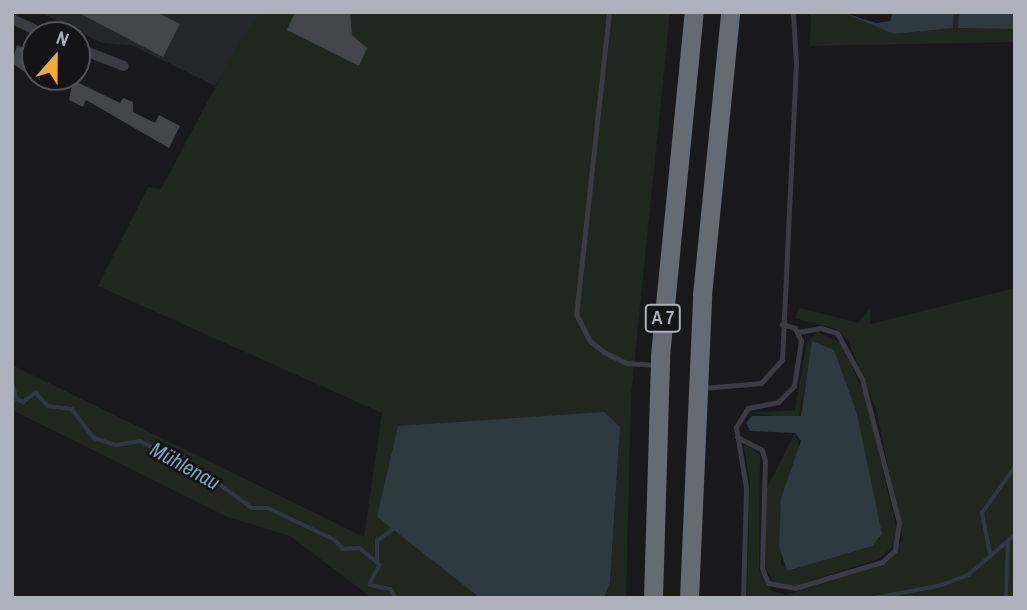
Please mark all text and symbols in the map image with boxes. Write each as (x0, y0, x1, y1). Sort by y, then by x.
north arrow (21, 21, 91, 91)
text: N (53, 24, 73, 52)
road number: A 7 (644, 304, 682, 332)
water label: Mühlenau (146, 437, 224, 495)

